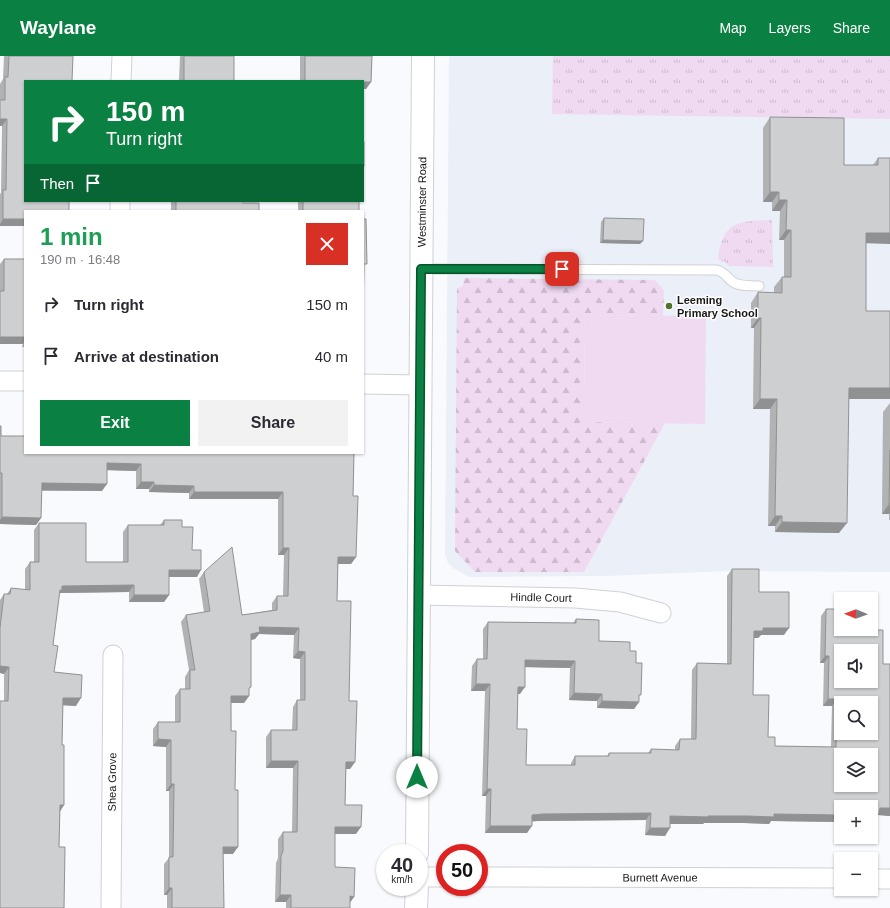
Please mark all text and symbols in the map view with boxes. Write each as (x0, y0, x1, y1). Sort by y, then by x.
text: Waylane (20, 17, 96, 38)
text: Map (719, 20, 747, 36)
text: Layers (769, 20, 811, 36)
text: Share (833, 20, 870, 36)
icon: right (40, 96, 92, 148)
text: 150 m (106, 96, 185, 127)
text: Turn right (106, 129, 182, 149)
street label: Westminster Road (416, 157, 428, 247)
icon: arrive (82, 172, 104, 194)
text: Then (40, 175, 74, 192)
text: 1 min (40, 223, 103, 250)
button: close (306, 223, 348, 265)
text: 190 m · 16:48 (40, 252, 120, 267)
pin (545, 252, 579, 286)
icon: arrive (551, 258, 573, 280)
icon: right (40, 293, 62, 315)
place label: Leeming Primary School (677, 294, 758, 319)
text: Turn right (74, 296, 144, 313)
text: 150 m (306, 296, 348, 313)
marker: Leeming Primary School (664, 301, 674, 311)
icon: arrive (40, 345, 62, 367)
text: Arrive at destination (74, 348, 219, 365)
text: 40 m (315, 348, 348, 365)
button: Exit (40, 400, 190, 446)
button: Share (198, 400, 348, 446)
street label: Hindle Court (510, 591, 572, 604)
north arrow (834, 592, 878, 636)
map controls (834, 592, 878, 896)
button: sound (834, 644, 878, 688)
button: search (834, 696, 878, 740)
button: layers (834, 748, 878, 792)
street label: Shea Grove (106, 753, 118, 811)
position arrow (396, 756, 438, 798)
button: + (834, 800, 878, 844)
speed limit sign: 50 (436, 844, 488, 896)
button: − (834, 852, 878, 896)
text: 40 (391, 854, 413, 876)
street label: Burnett Avenue (622, 871, 698, 884)
text: km/h (391, 874, 413, 885)

